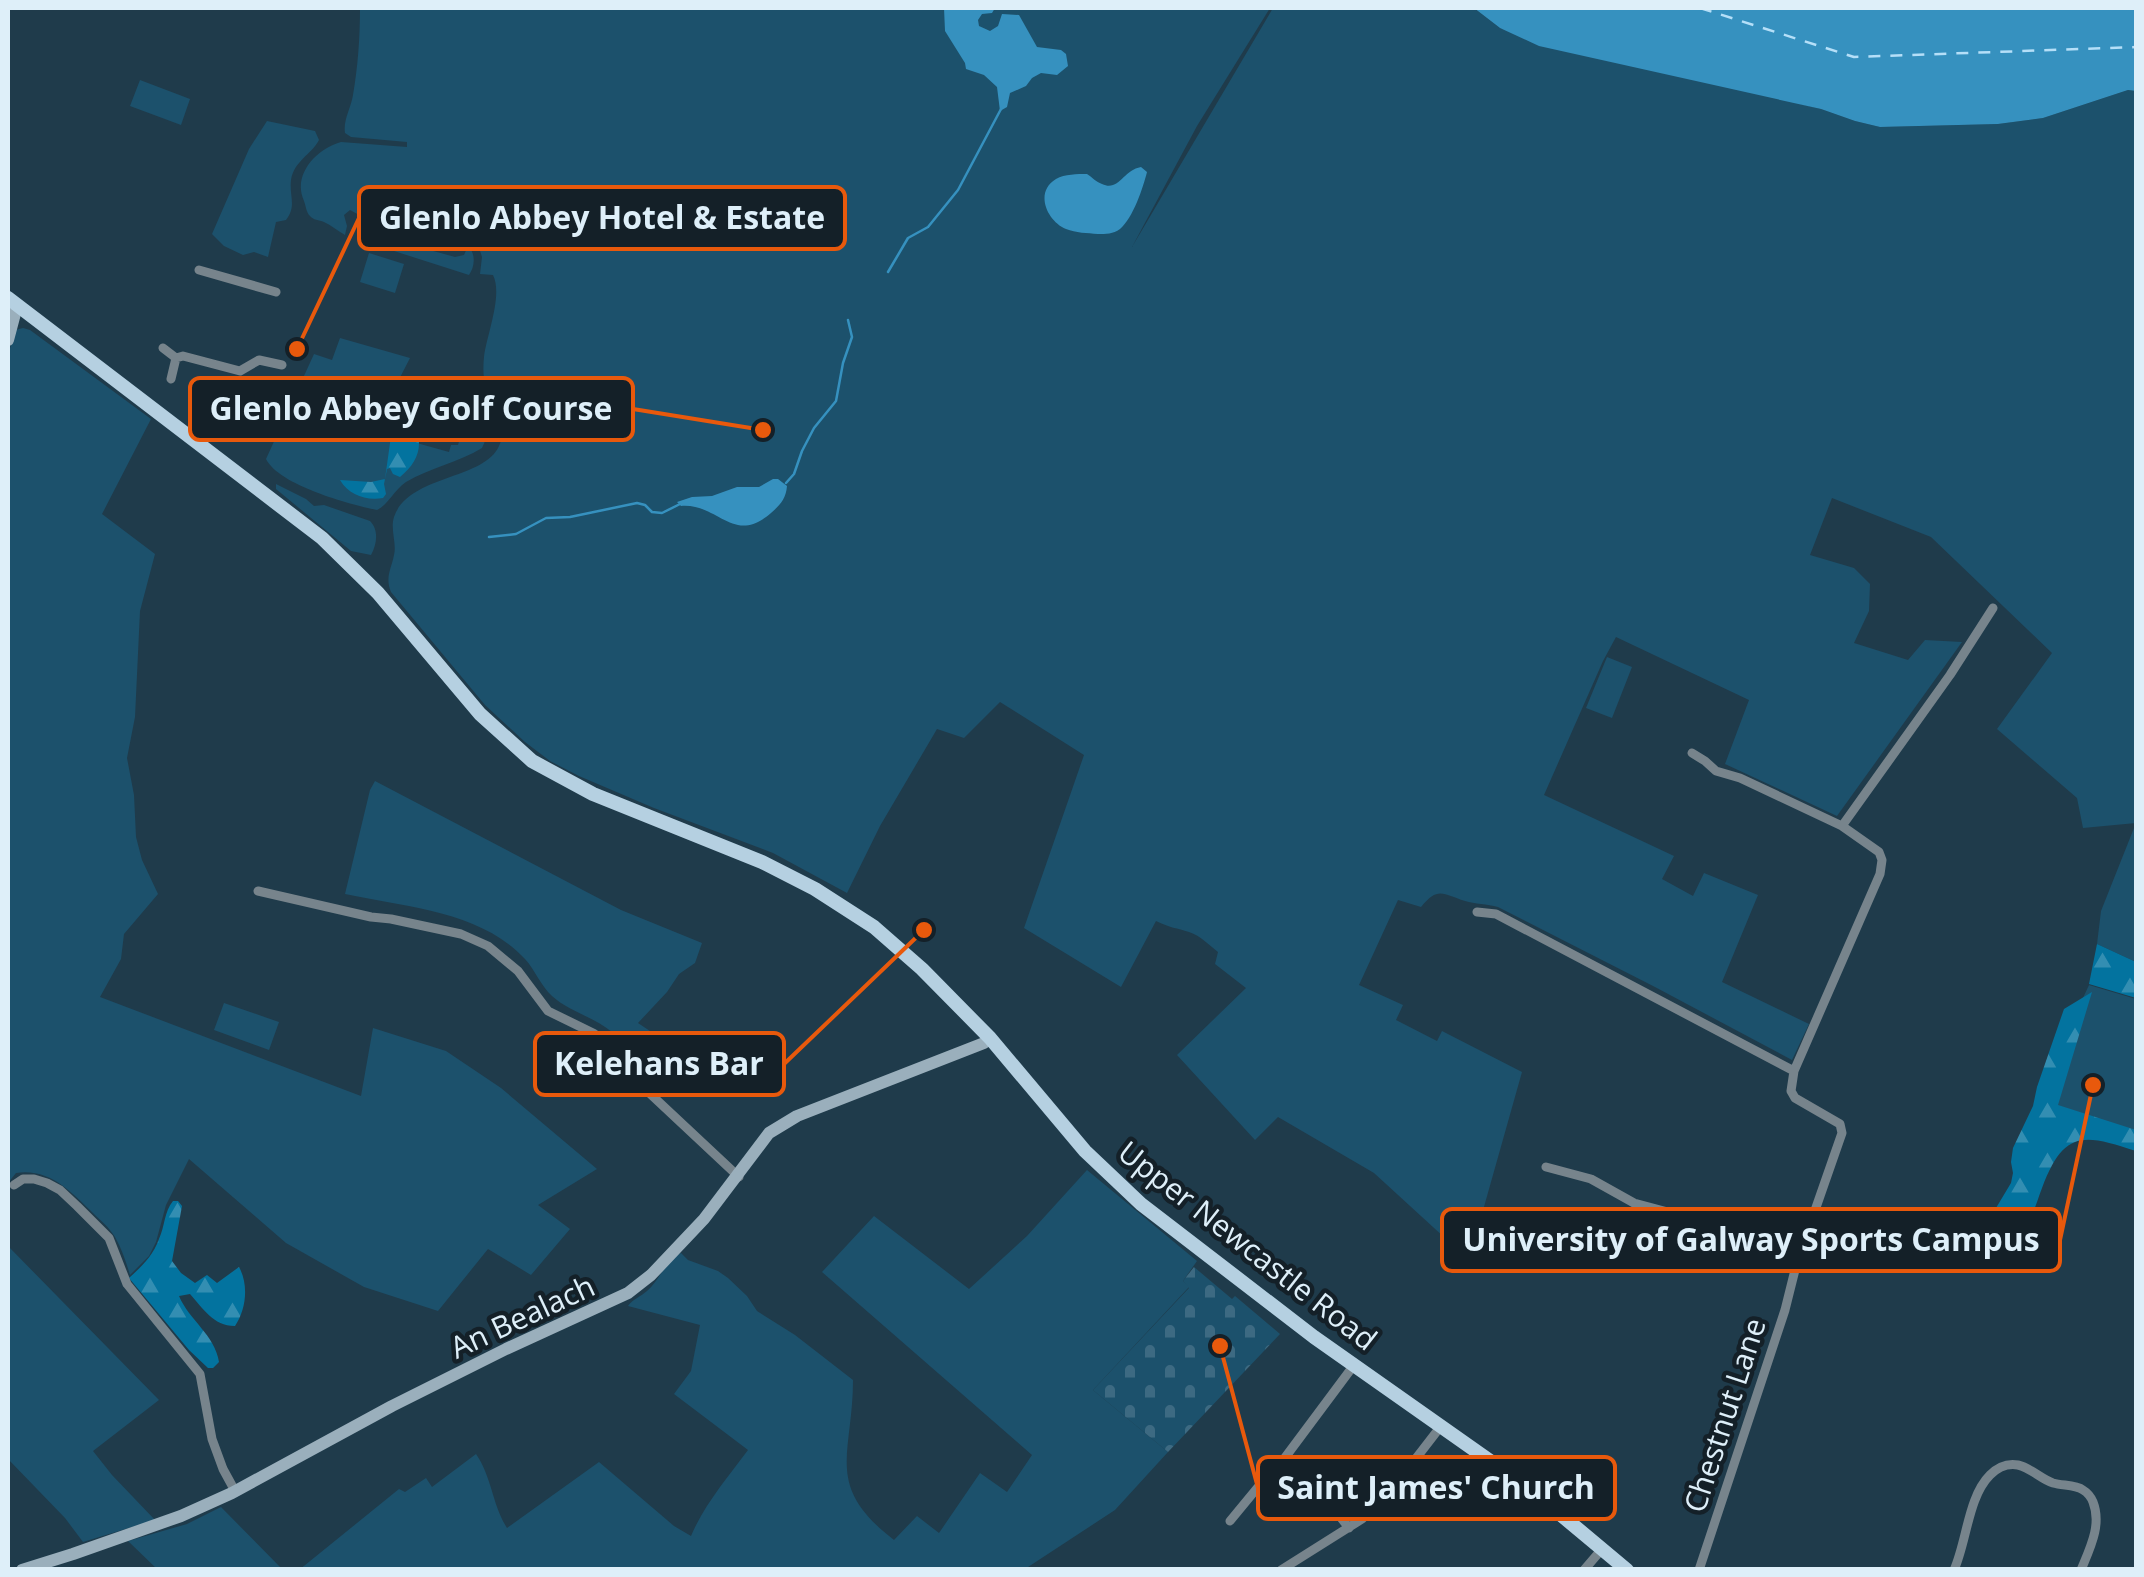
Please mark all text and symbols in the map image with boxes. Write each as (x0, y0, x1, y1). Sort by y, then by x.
callout: Glenlo Abbey Hotel & Estate (359, 187, 845, 249)
text: Glenlo Abbey Hotel & Estate (379, 195, 825, 238)
callout: Glenlo Abbey Golf Course (190, 378, 633, 440)
text: Glenlo Abbey Golf Course (210, 386, 612, 429)
callout: Kelehans Bar (535, 1033, 784, 1095)
text: Kelehans Bar (554, 1041, 764, 1084)
street label: Upper Newcastle Road (1110, 1131, 1386, 1359)
callout: University of Galway Sports Campus (1442, 1209, 2060, 1271)
text: University of Galway Sports Campus (1462, 1217, 2040, 1260)
street label: An Bealach (443, 1265, 601, 1367)
street label: Chestnut Lane (1673, 1313, 1775, 1517)
callout: Saint James' Church (1258, 1457, 1615, 1519)
text: Saint James' Church (1277, 1465, 1595, 1508)

